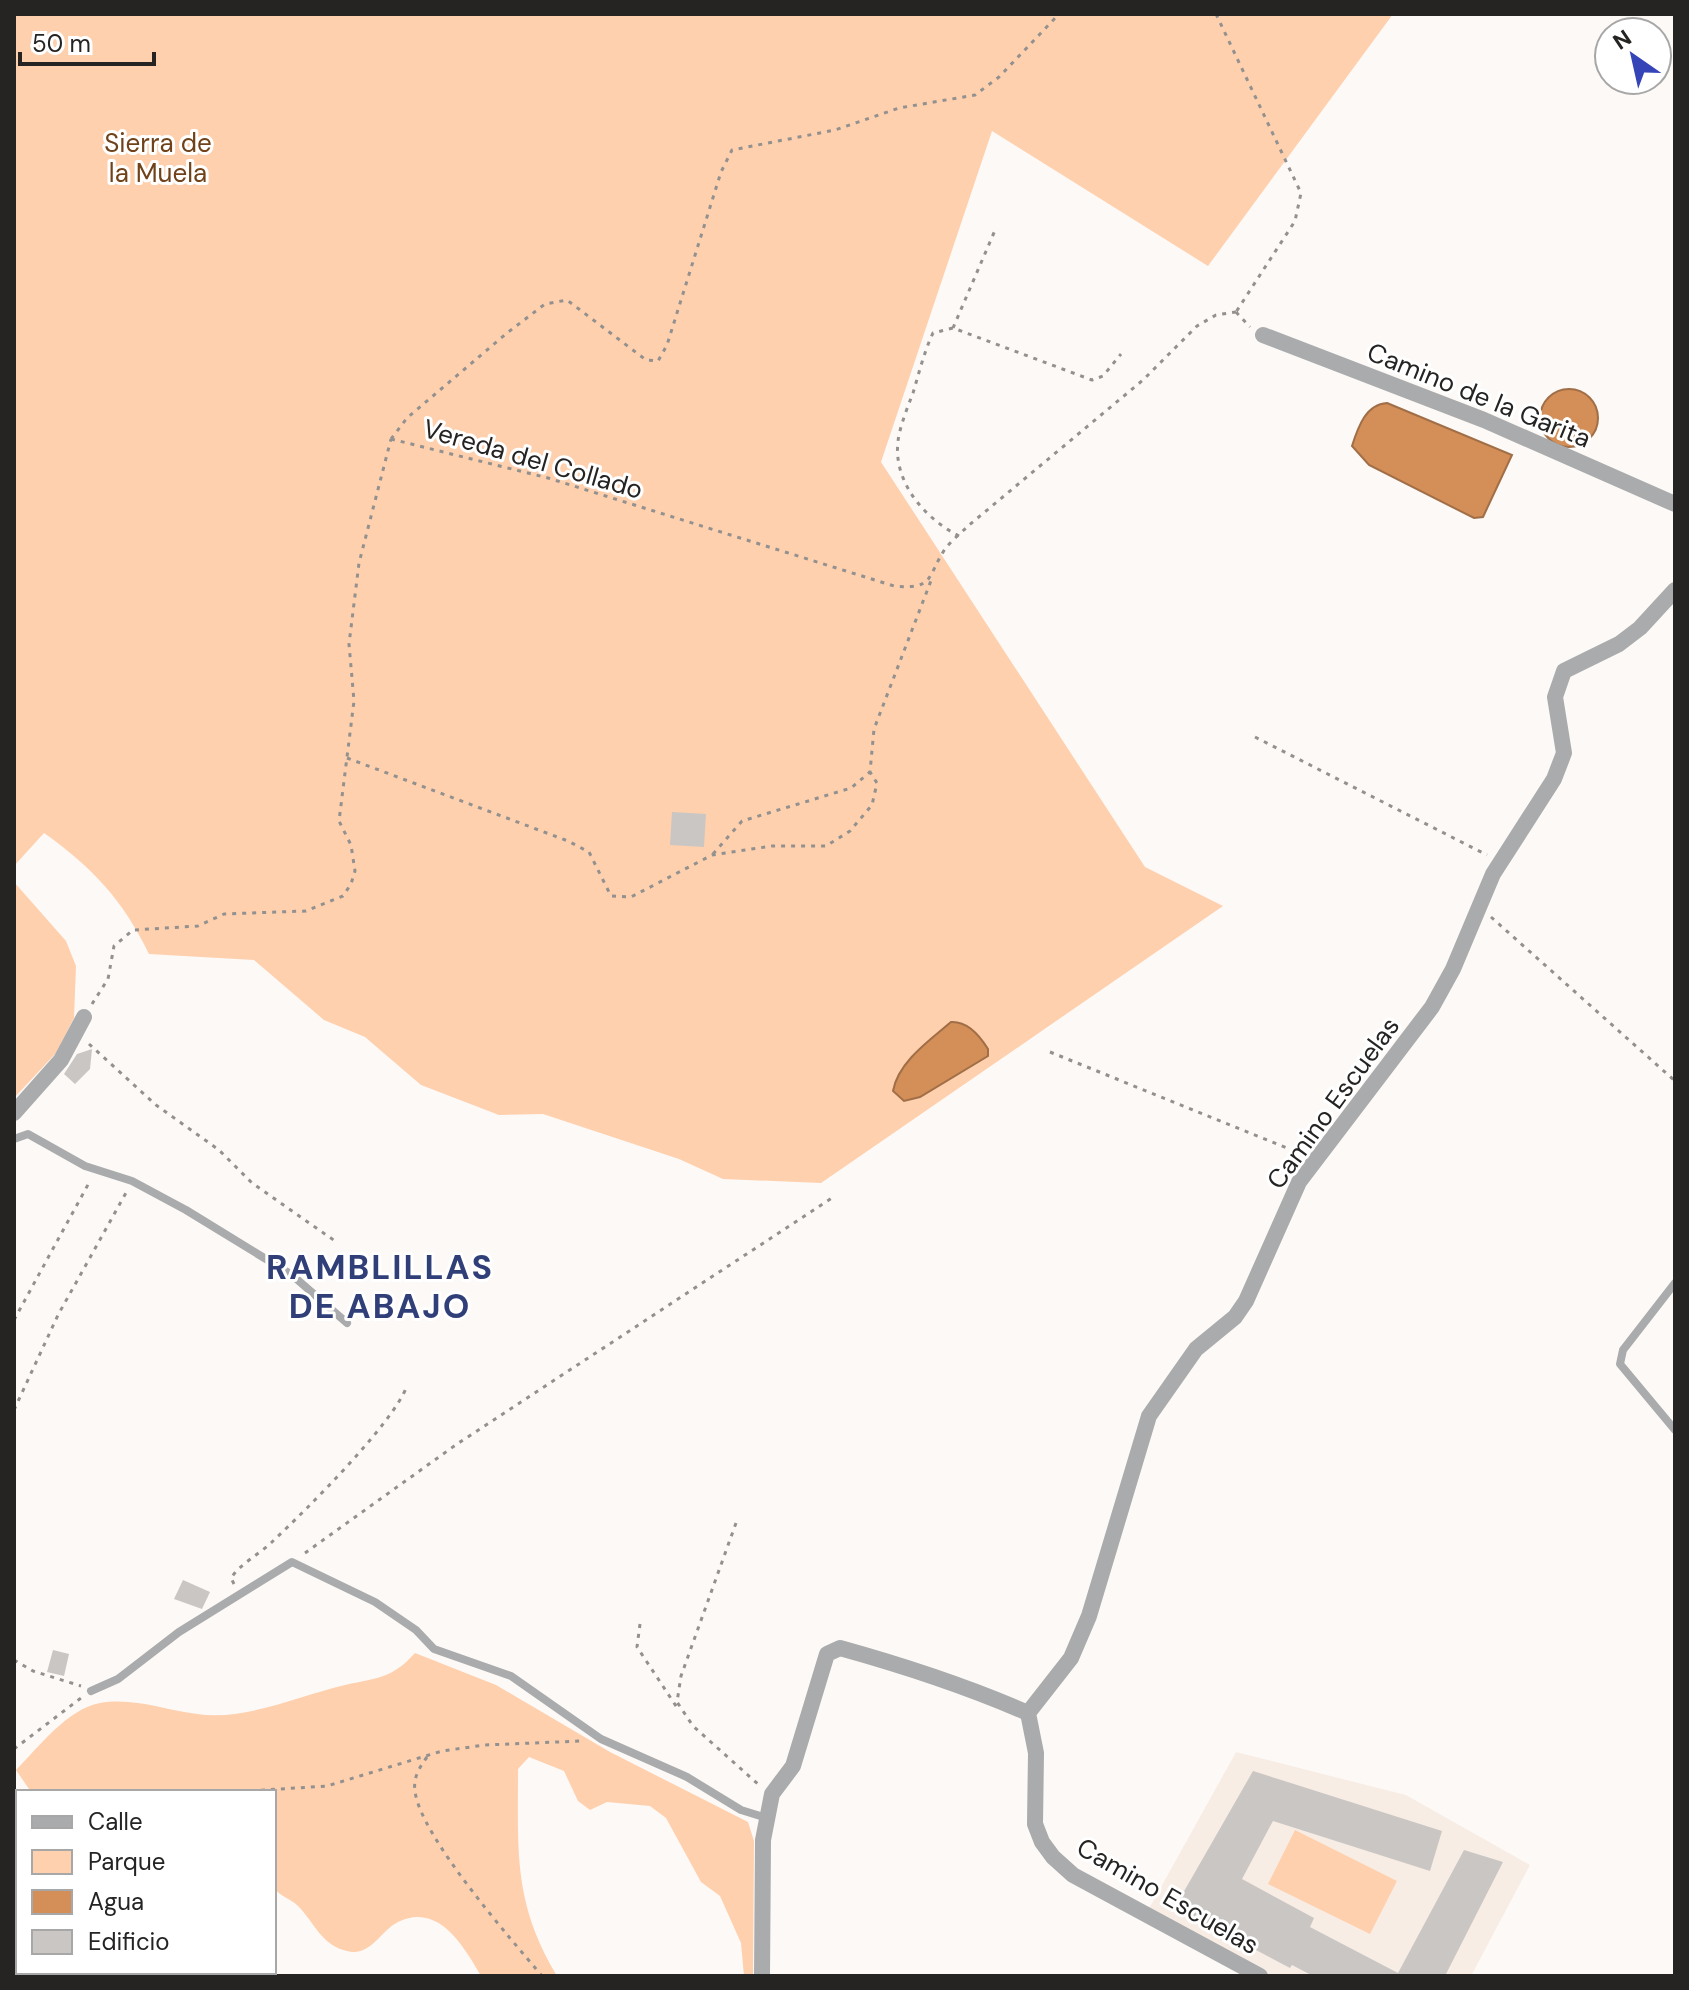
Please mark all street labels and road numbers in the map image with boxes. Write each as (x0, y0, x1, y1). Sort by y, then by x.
street label: Camino de la Garita (1362, 335, 1596, 455)
street label: Vereda del Collado (419, 411, 647, 507)
street label: Camino Escuelas (1259, 1010, 1407, 1196)
street label: Camino Escuelas (1071, 1830, 1265, 1962)

